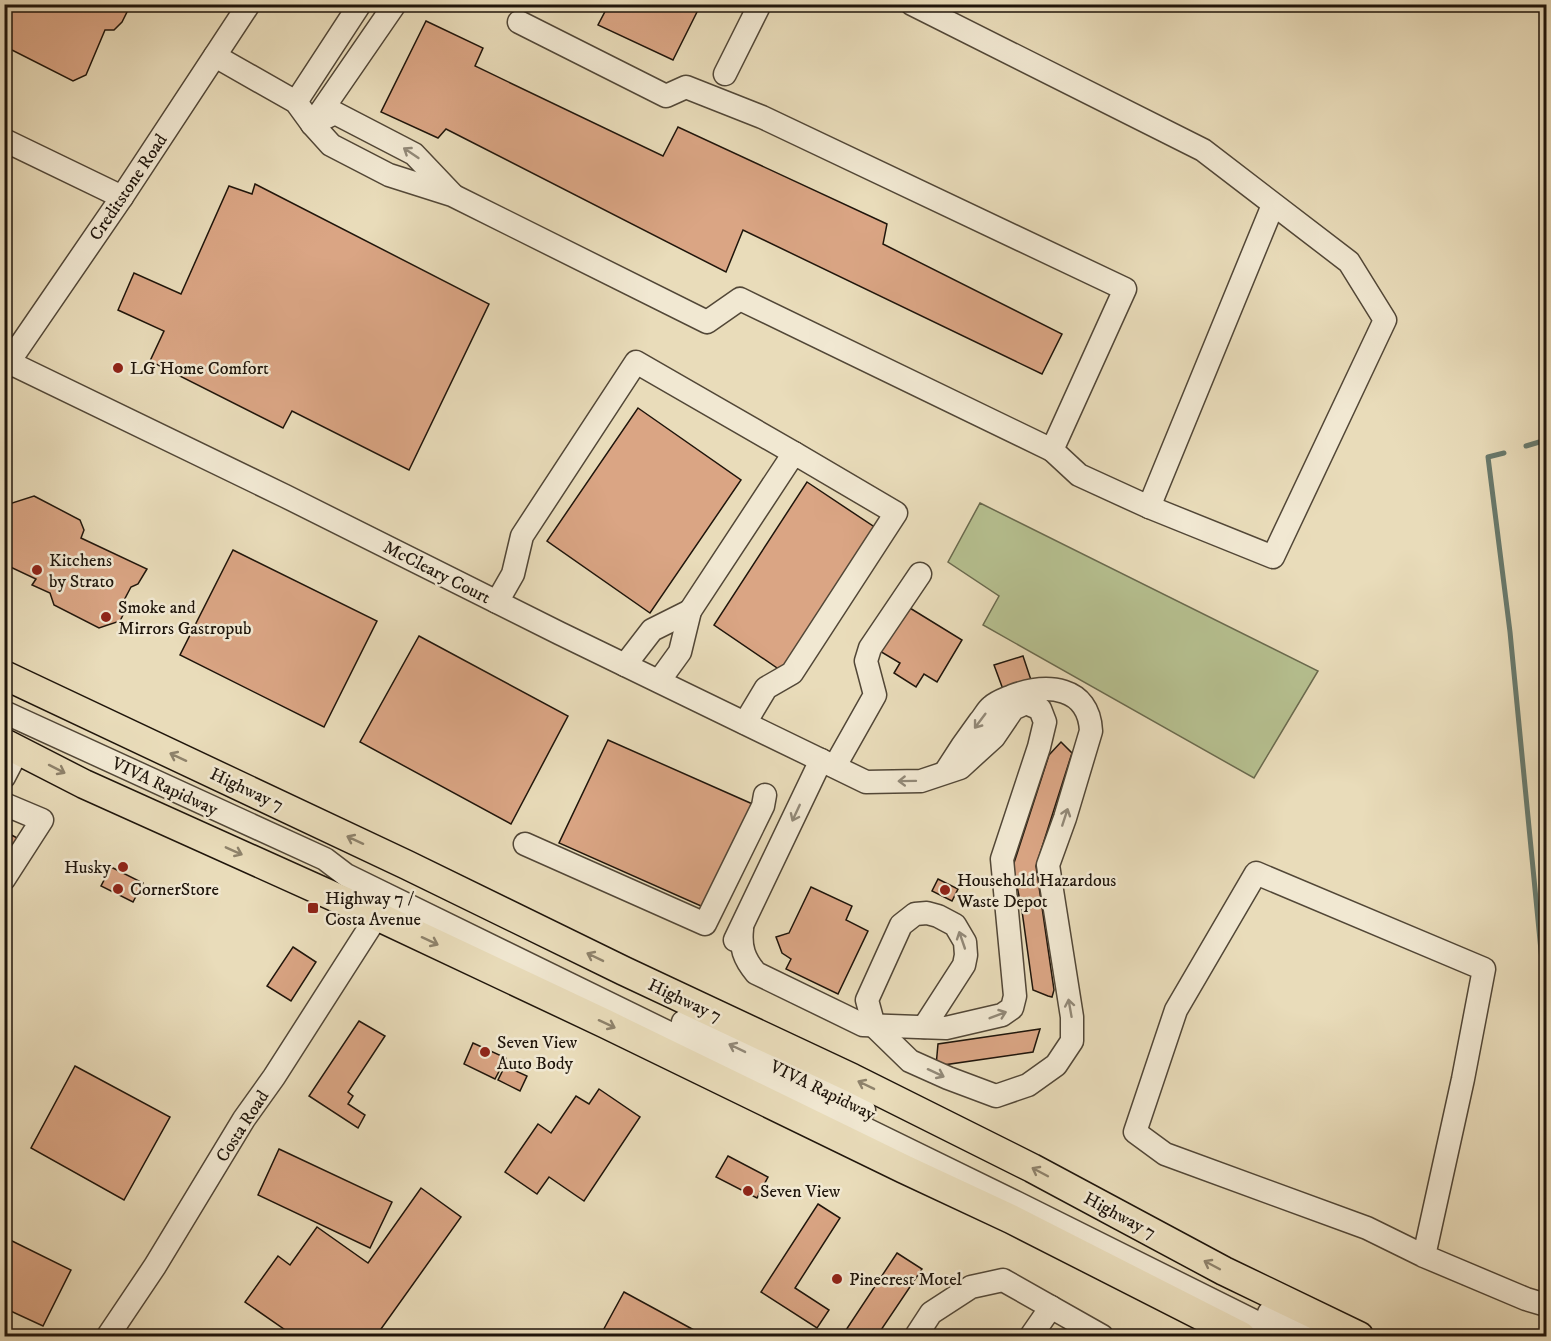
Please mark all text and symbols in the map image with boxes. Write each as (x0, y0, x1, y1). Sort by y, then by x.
street label: Creditstone Road (85, 130, 173, 245)
one-way arrow (403, 147, 420, 159)
place label: LG Home Comfort (130, 358, 269, 380)
marker: LG Home Comfort (111, 361, 125, 375)
street label: McCleary Court (379, 536, 494, 609)
place label: Kitchens by Strato (49, 550, 114, 593)
marker: Kitchens by Strato (30, 563, 44, 577)
place label: Smoke and Mirrors Gastropub (118, 597, 251, 640)
marker: Smoke and Mirrors Gastropub (99, 610, 113, 624)
one-way arrow (974, 712, 987, 728)
one-way arrow (170, 750, 188, 762)
street label: VIVA Rapidway (107, 752, 222, 821)
street label: Highway 7 (206, 763, 287, 817)
one-way arrow (47, 764, 65, 776)
one-way arrow (898, 775, 918, 787)
one-way arrow (790, 803, 802, 821)
one-way arrow (1060, 808, 1071, 827)
one-way arrow (346, 834, 364, 845)
one-way arrow (224, 846, 242, 857)
place label: Husky (64, 857, 111, 879)
marker: Husky (116, 860, 130, 874)
place label: Household Hazardous Waste Depot (956, 870, 1116, 913)
place label: CornerStore (130, 879, 219, 901)
marker: CornerStore (111, 882, 125, 896)
marker: Household Hazardous Waste Depot (938, 883, 952, 897)
place label: Highway 7 / Costa Avenue (325, 888, 421, 931)
marker: Highway 7 / Costa Avenue (306, 901, 320, 915)
one-way arrow (956, 930, 967, 949)
one-way arrow (421, 936, 439, 947)
one-way arrow (586, 950, 604, 962)
street label: Highway 7 (644, 974, 725, 1028)
one-way arrow (1064, 998, 1075, 1018)
one-way arrow (988, 1008, 1006, 1019)
one-way arrow (597, 1018, 615, 1030)
place label: Seven View Auto Body (497, 1032, 578, 1075)
one-way arrow (729, 1042, 747, 1054)
marker: Seven View Auto Body (478, 1045, 492, 1059)
street label: VIVA Rapidway (765, 1055, 879, 1126)
one-way arrow (927, 1068, 945, 1079)
one-way arrow (857, 1079, 875, 1091)
street label: Costa Road (211, 1086, 274, 1167)
one-way arrow (1032, 1166, 1049, 1178)
place label: Seven View (760, 1181, 841, 1203)
marker: Seven View (741, 1184, 755, 1198)
street label: Highway 7 (1080, 1188, 1159, 1244)
one-way arrow (1204, 1259, 1221, 1271)
place label: Pinecrest Motel (849, 1269, 963, 1291)
marker: Pinecrest Motel (830, 1272, 844, 1286)

